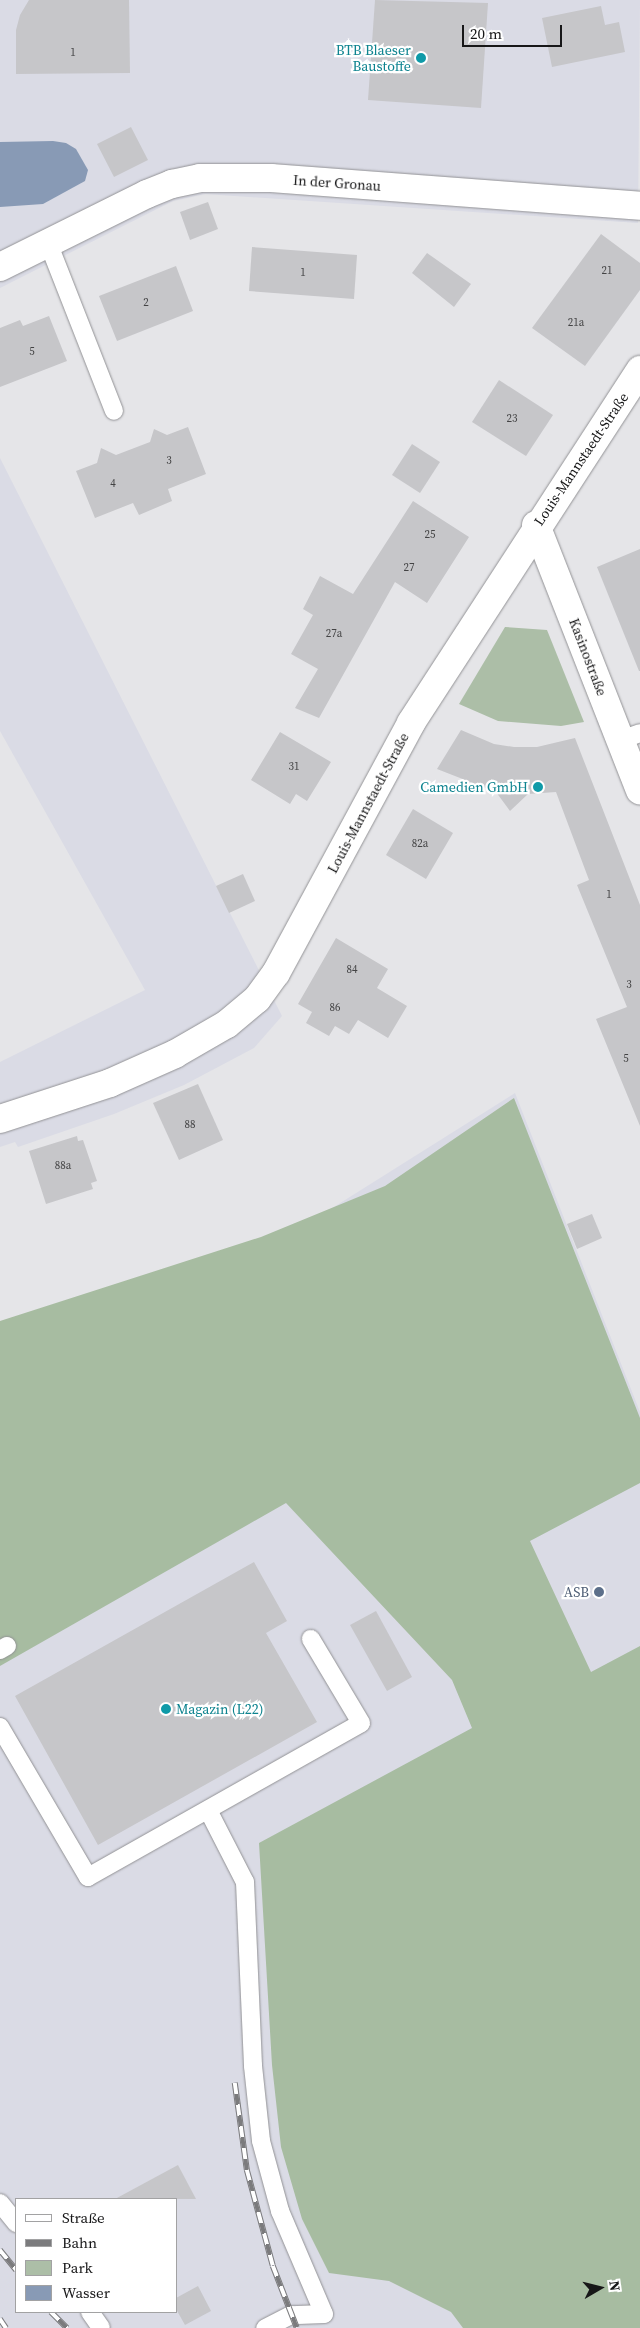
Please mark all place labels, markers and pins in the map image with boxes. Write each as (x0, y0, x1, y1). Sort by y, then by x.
place label: BTB Blaeser Baustoffe (336, 42, 411, 74)
marker: BTB Blaeser Baustoffe (415, 52, 427, 64)
place label: Camedien GmbH (420, 779, 528, 795)
marker: Camedien GmbH (532, 781, 544, 793)
place label: ASB (564, 1584, 589, 1600)
marker: ASB (593, 1586, 605, 1598)
place label: Magazin (L22) (176, 1701, 264, 1717)
marker: Magazin (L22) (160, 1703, 172, 1715)

